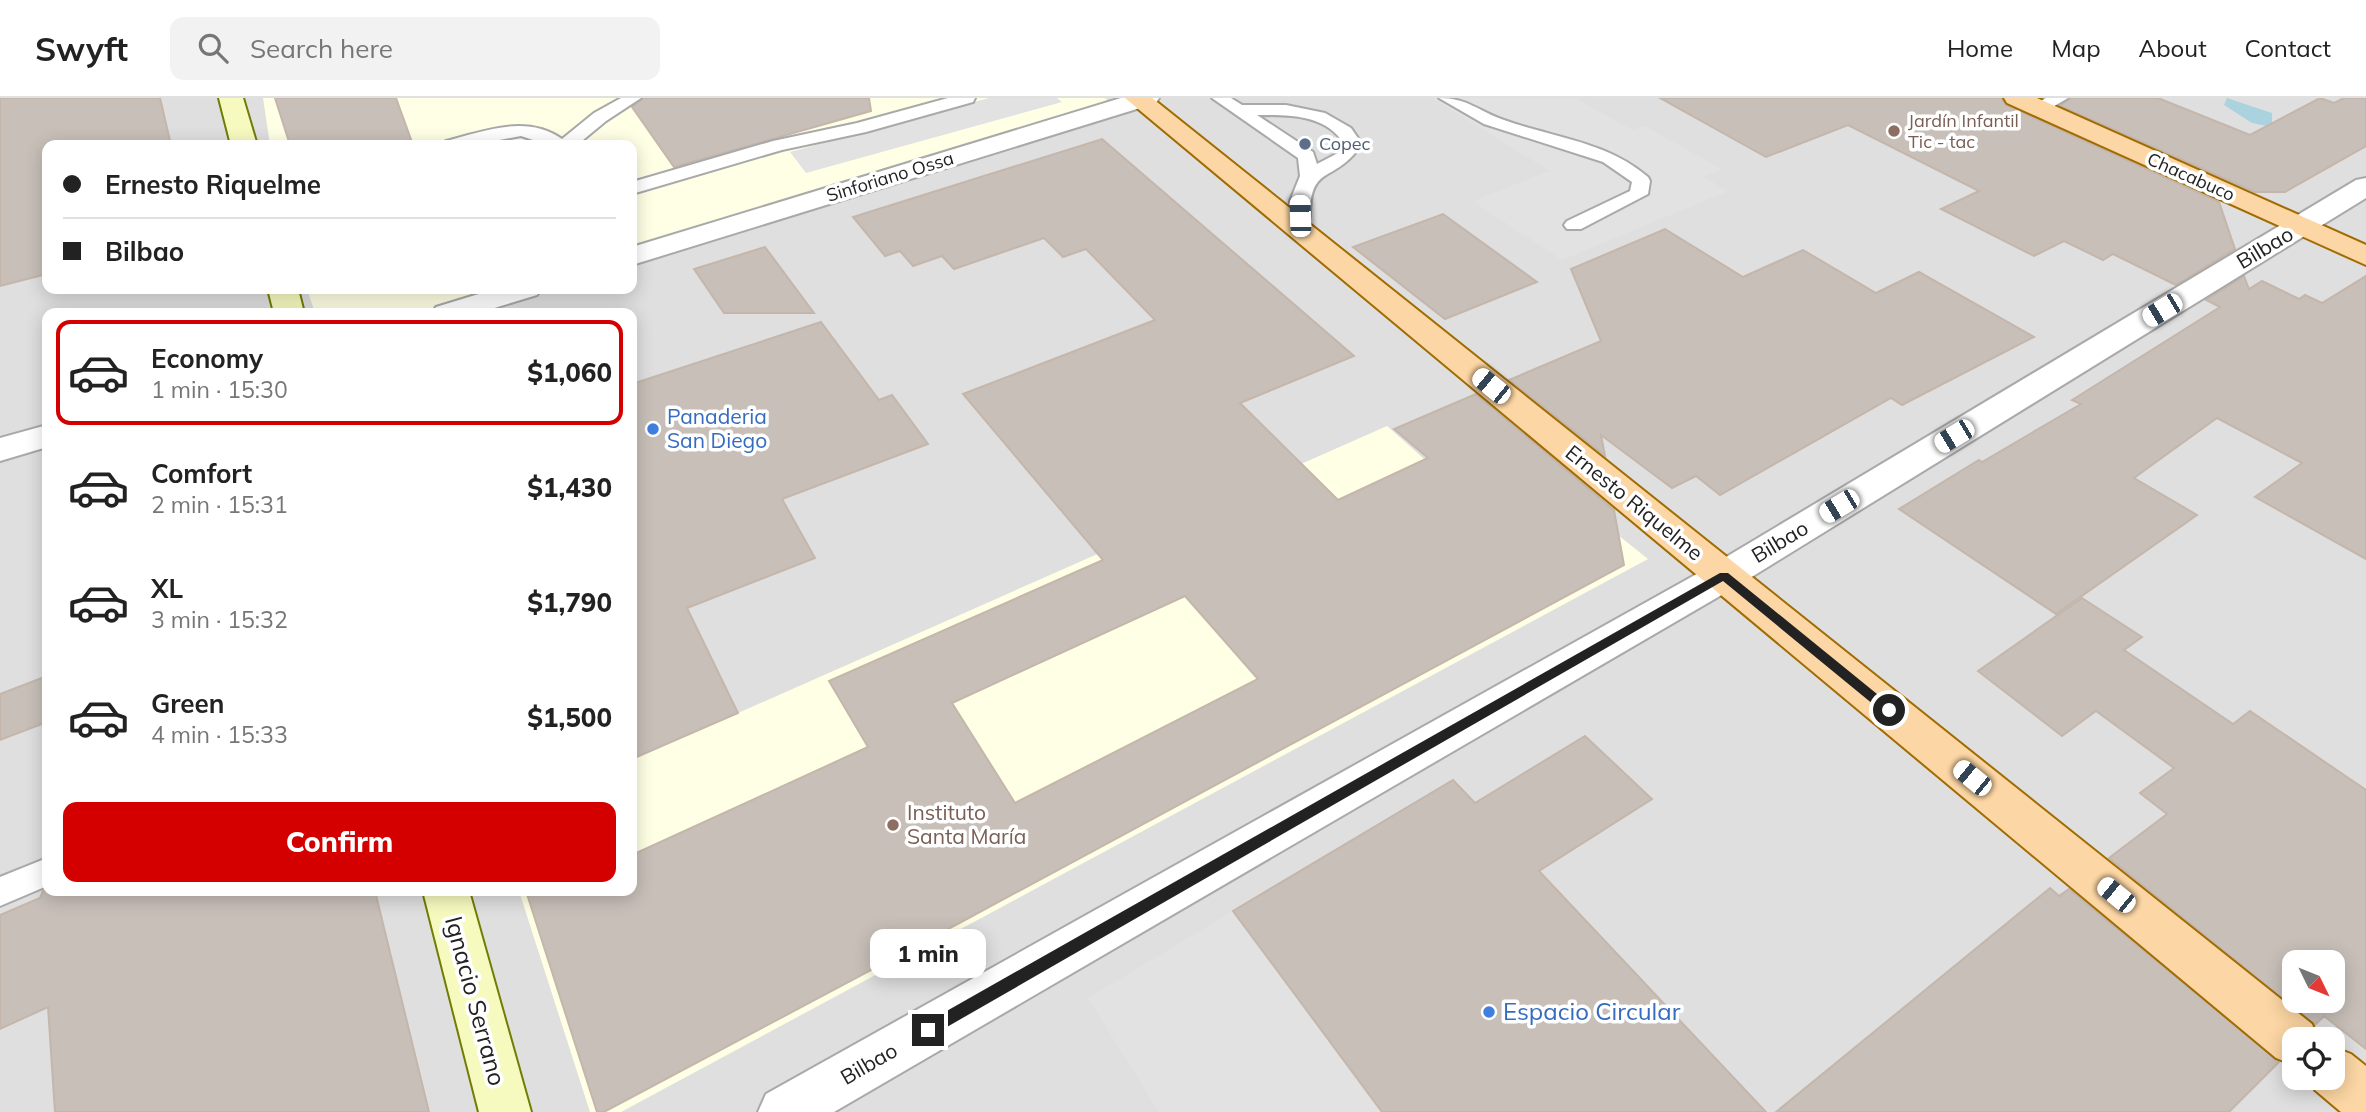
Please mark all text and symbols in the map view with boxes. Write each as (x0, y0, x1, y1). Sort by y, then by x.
search box (170, 17, 660, 80)
text: Swyft (35, 28, 128, 69)
icon: search (194, 29, 232, 67)
text: Search here (250, 32, 393, 65)
text: Home (1947, 33, 2013, 63)
text: Map (2051, 33, 2101, 63)
text: About (2139, 33, 2207, 63)
text: Contact (2245, 33, 2331, 63)
place label: Jardín Infantil Tic - tac (1908, 109, 2019, 153)
marker: Jardín Infantil Tic - tac (1886, 123, 1902, 139)
place label: Copec (1319, 132, 1371, 155)
marker: Copec (1297, 136, 1313, 152)
street label: Sinforiano Ossa (823, 146, 956, 207)
street label: Chacabuco (2144, 147, 2239, 206)
text: Ernesto Riquelme (105, 168, 321, 201)
car (1289, 195, 1312, 237)
street label: Bilbao (2231, 220, 2298, 274)
text: Bilbao (105, 235, 184, 268)
car (2139, 290, 2186, 330)
icon: car (67, 341, 130, 404)
text: Economy (151, 342, 263, 375)
text: $1,060 (527, 356, 612, 389)
car (1469, 365, 1514, 407)
text: 1 min · 15:30 (151, 375, 288, 404)
place label: Panaderia San Diego (667, 403, 767, 453)
car (1931, 416, 1978, 456)
marker: Panaderia San Diego (645, 421, 661, 437)
street label: Ernesto Riquelme (1561, 439, 1709, 566)
icon: car (67, 456, 130, 519)
text: Comfort (151, 457, 252, 490)
text: $1,430 (527, 471, 612, 504)
car (1816, 486, 1863, 526)
text: 2 min · 15:31 (151, 490, 288, 519)
street label: Bilbao (1746, 514, 1813, 568)
icon: car (67, 571, 130, 634)
text: XL (151, 572, 183, 605)
text: $1,790 (527, 586, 612, 619)
text: 3 min · 15:32 (151, 605, 288, 634)
icon: car (67, 686, 130, 749)
text: Green (151, 687, 224, 720)
route start (1873, 694, 1905, 726)
text: $1,500 (527, 701, 612, 734)
text: 4 min · 15:33 (151, 720, 288, 749)
car (1950, 757, 1995, 799)
place label: Instituto Santa María (907, 799, 1026, 849)
button: Confirm (63, 802, 616, 882)
marker: Instituto Santa María (885, 817, 901, 833)
car (2094, 874, 2139, 916)
street label: Ignacio Serrano (439, 913, 513, 1089)
callout: 1 min (870, 928, 986, 978)
text: 1 min (897, 939, 959, 968)
north arrow (2282, 950, 2345, 1013)
map controls (2282, 950, 2345, 1090)
place label: Espacio Circular (1503, 996, 1681, 1026)
marker: Espacio Circular (1481, 1004, 1497, 1020)
route end (912, 1014, 944, 1046)
button: locate (2282, 1027, 2345, 1090)
street label: Bilbao (835, 1037, 902, 1090)

